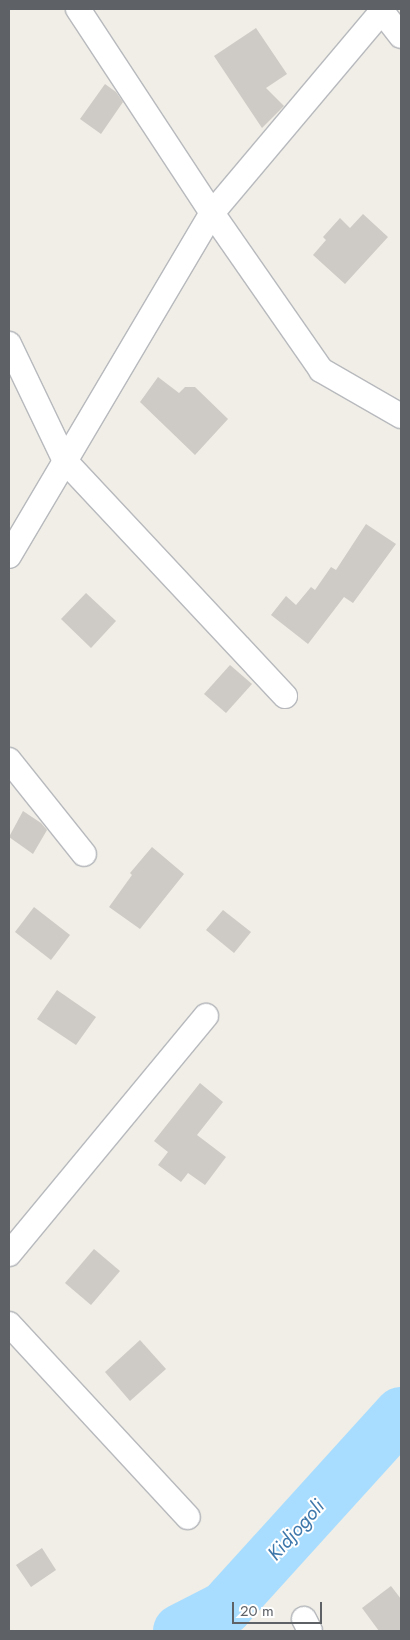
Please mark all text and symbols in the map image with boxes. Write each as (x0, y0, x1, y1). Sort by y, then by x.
water label: Kidjogoli (262, 1495, 330, 1565)
scale bar (235, 1592, 325, 1624)
text: 20 m (240, 1600, 274, 1622)

